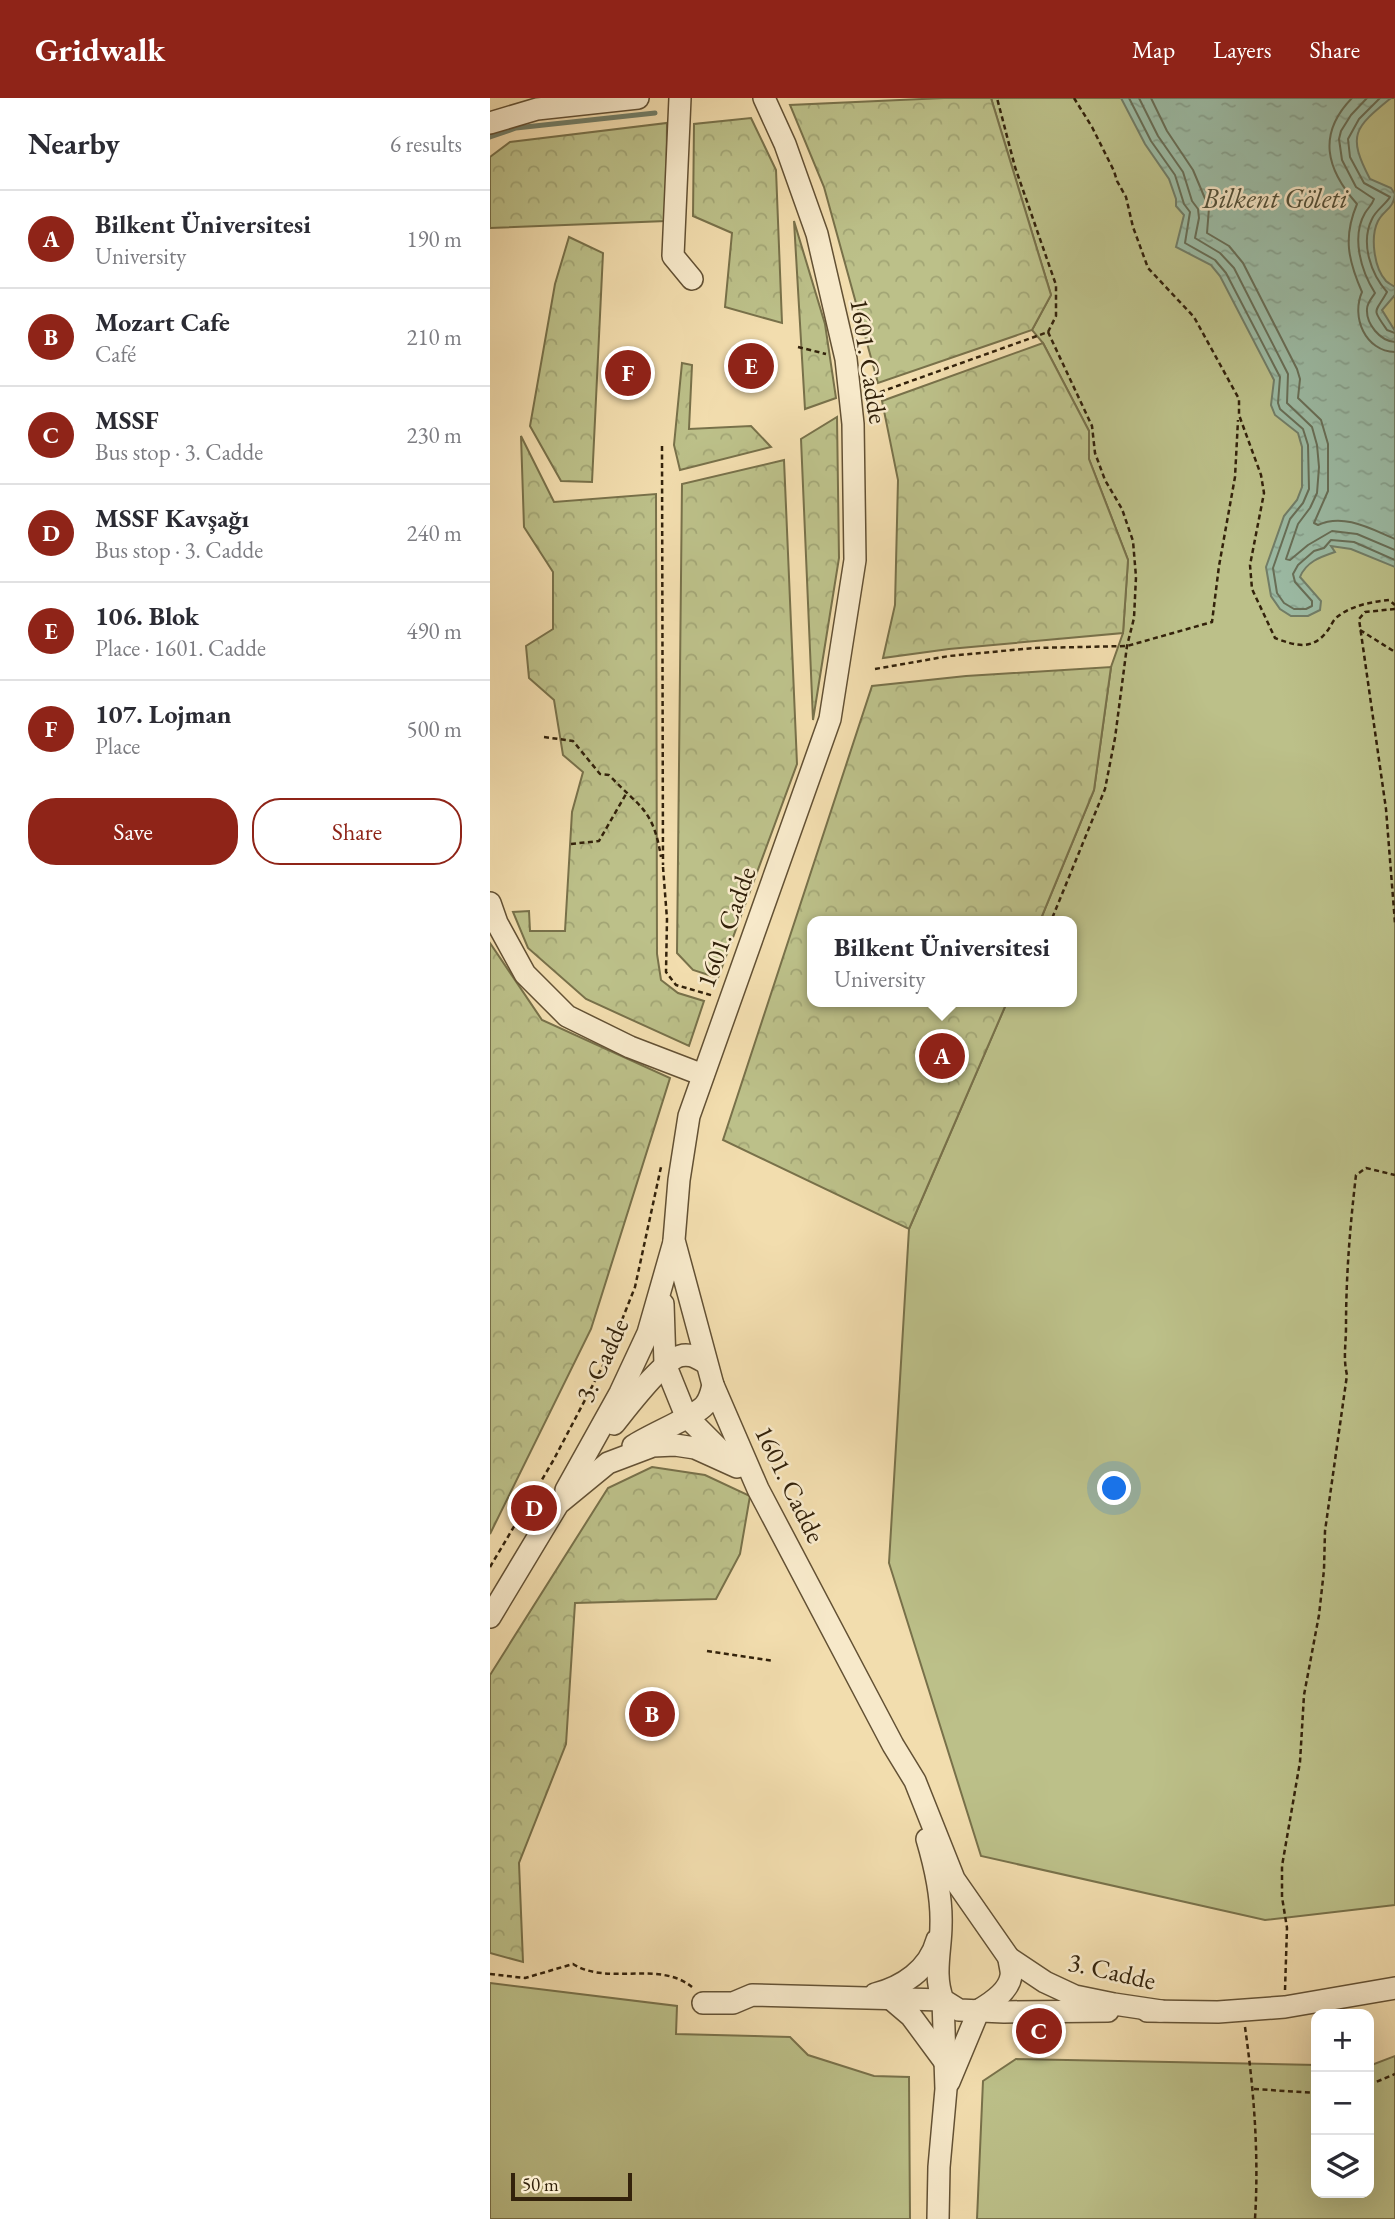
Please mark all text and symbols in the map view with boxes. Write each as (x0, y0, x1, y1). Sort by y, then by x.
text: Gridwalk (35, 28, 165, 71)
text: Map (1132, 34, 1175, 65)
text: Layers (1213, 34, 1272, 65)
text: Share (1310, 34, 1360, 65)
text: Nearby (28, 124, 120, 163)
text: 6 results (390, 129, 462, 159)
water label: Bilkent Göleti (1201, 180, 1349, 216)
text: Bilkent Üniversitesi (95, 207, 311, 241)
text: A (43, 224, 59, 254)
text: 190 m (406, 224, 462, 254)
text: University (95, 241, 186, 271)
street label: 1601. Cadde (842, 296, 896, 426)
text: Mozart Cafe (95, 305, 230, 339)
text: B (44, 322, 58, 352)
text: 210 m (406, 322, 462, 352)
text: Café (95, 339, 136, 369)
pin: E (728, 340, 774, 392)
pin: F (605, 347, 651, 399)
text: MSSF (95, 403, 159, 437)
text: C (43, 420, 59, 450)
text: 230 m (406, 420, 462, 450)
text: Bus stop · 3. Cadde (95, 437, 263, 467)
text: MSSF Kavşağı (95, 501, 249, 535)
text: D (42, 518, 60, 548)
text: 240 m (406, 518, 462, 548)
text: Bus stop · 3. Cadde (95, 535, 263, 565)
text: 106. Blok (95, 599, 199, 633)
text: E (44, 616, 58, 646)
text: 490 m (406, 616, 462, 646)
text: Place · 1601. Cadde (95, 633, 266, 663)
text: 107. Lojman (95, 697, 232, 731)
text: F (45, 714, 57, 744)
text: 500 m (406, 714, 462, 744)
text: Place (95, 731, 140, 761)
button: Save (28, 798, 238, 865)
button: Share (252, 798, 462, 865)
street label: 1601. Cadde (688, 862, 764, 992)
popup (807, 916, 1077, 1007)
text: Bilkent Üniversitesi (834, 930, 1050, 964)
text: University (834, 964, 925, 994)
pin: A (919, 1030, 965, 1082)
street label: 3. Cadde (568, 1313, 636, 1407)
street label: 1601. Cadde (747, 1420, 833, 1548)
your location (1097, 1471, 1131, 1505)
pin: D (511, 1482, 557, 1534)
pin: B (629, 1688, 675, 1740)
street label: 3. Cadde (1065, 1944, 1159, 1998)
pin: C (1016, 2005, 1062, 2057)
map controls (1311, 2009, 1374, 2198)
button: + (1311, 2009, 1374, 2072)
button: − (1311, 2072, 1374, 2135)
button: layers (1311, 2135, 1374, 2198)
scale bar (511, 2170, 632, 2202)
text: 50 m (522, 2172, 559, 2197)

